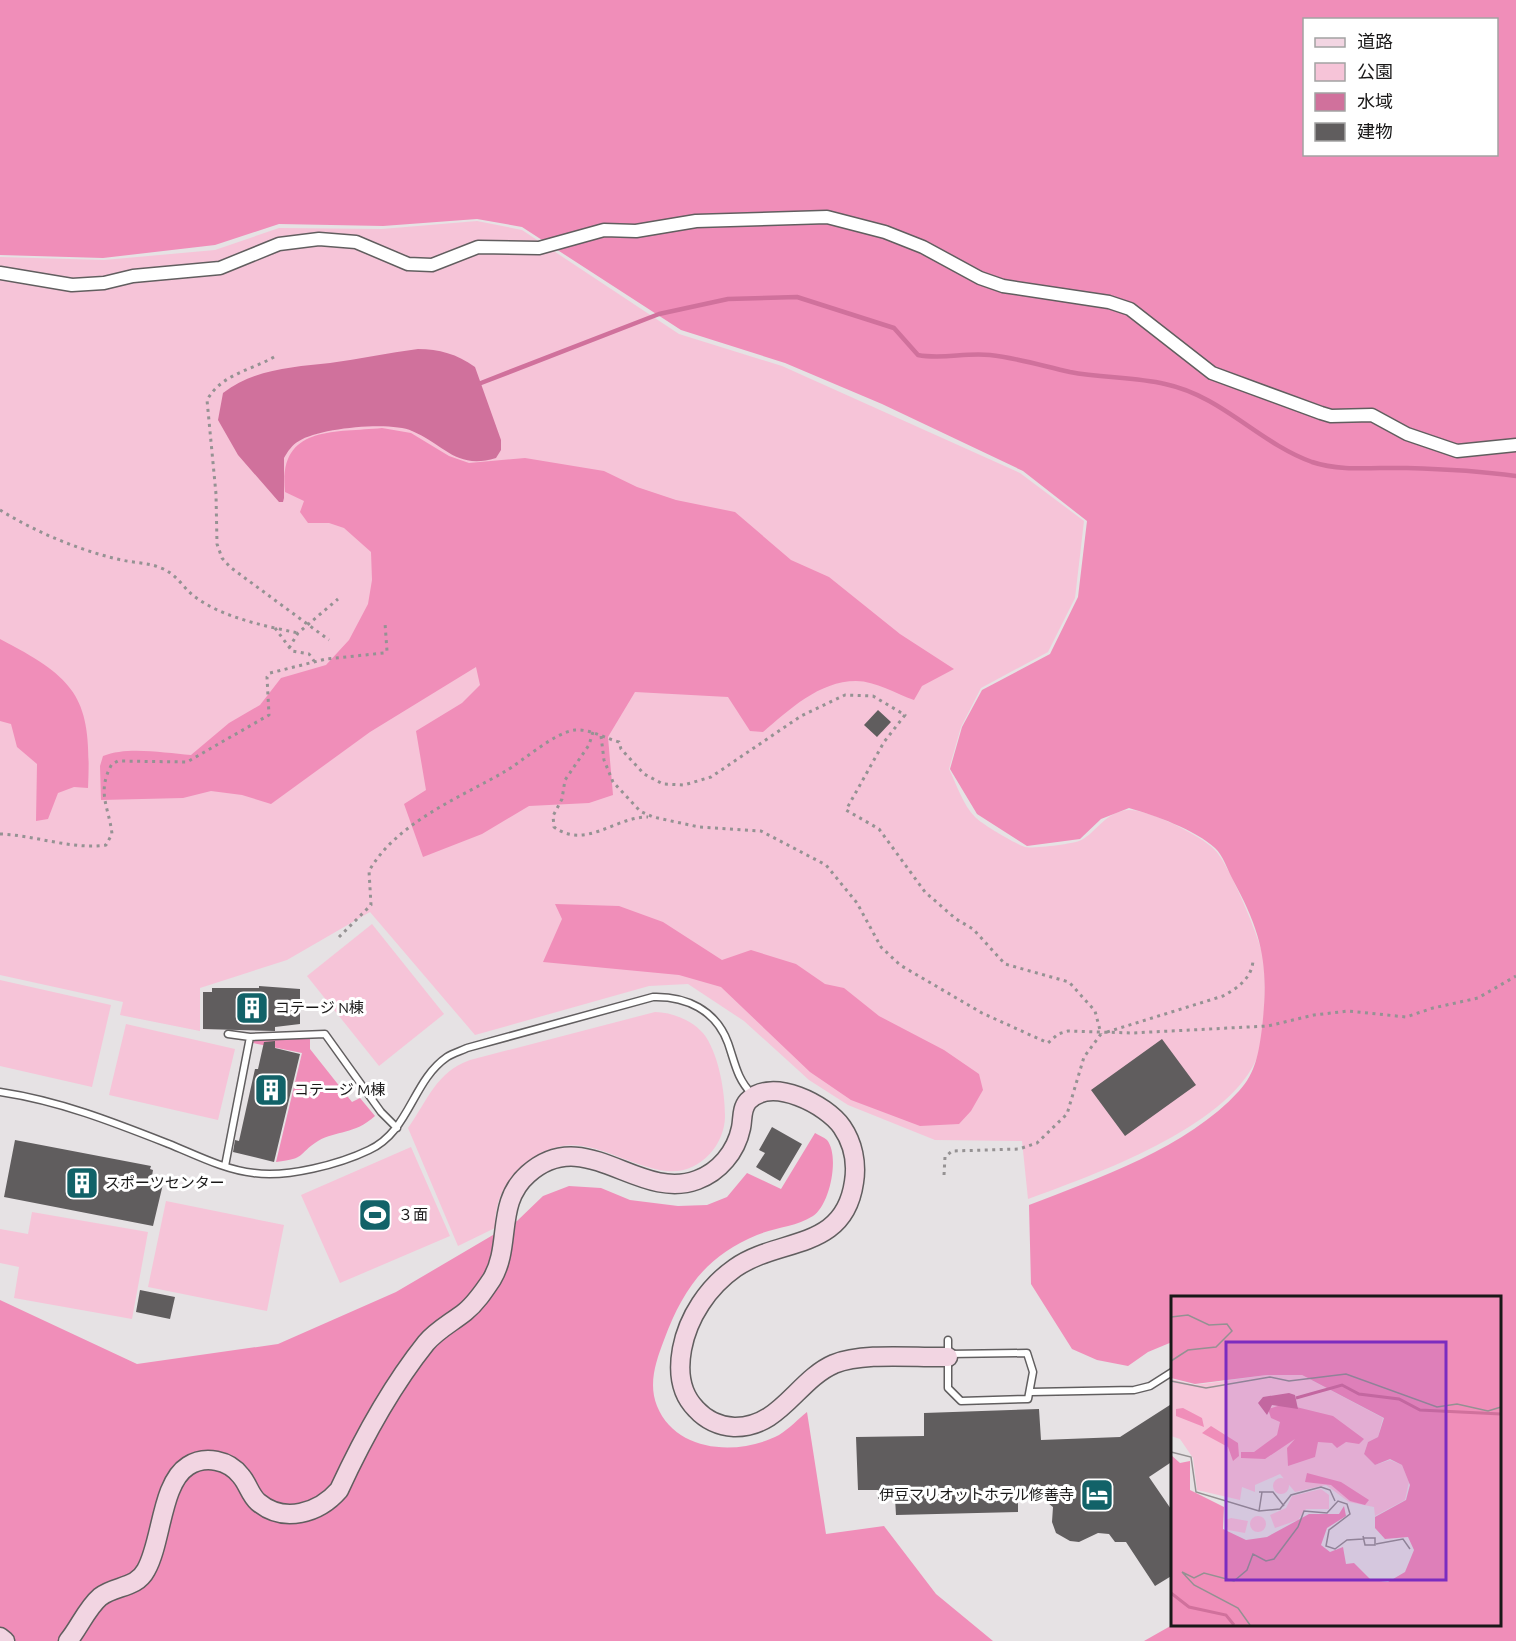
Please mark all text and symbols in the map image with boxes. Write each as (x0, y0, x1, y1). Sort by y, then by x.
legend (1303, 18, 1498, 156)
text: 道路 (1357, 31, 1393, 51)
text: 公園 (1357, 61, 1393, 81)
text: 水域 (1357, 91, 1393, 111)
text: 建物 (1357, 121, 1393, 141)
building icon: コテージ N棟 (234, 990, 270, 1026)
place label: コテージ N棟 (275, 999, 364, 1016)
building icon: コテージ M棟 (253, 1072, 289, 1108)
place label: コテージ M棟 (294, 1081, 385, 1098)
building icon: スポーツセンター (64, 1165, 100, 1201)
place label: スポーツセンター (105, 1174, 225, 1191)
sports icon: ３面 (357, 1197, 393, 1233)
place label: ３面 (398, 1206, 428, 1223)
inset map (1171, 1296, 1501, 1626)
hotel icon: 伊豆マリオットホテル修善寺 (1079, 1477, 1115, 1513)
place label: 伊豆マリオットホテル修善寺 (879, 1486, 1074, 1503)

